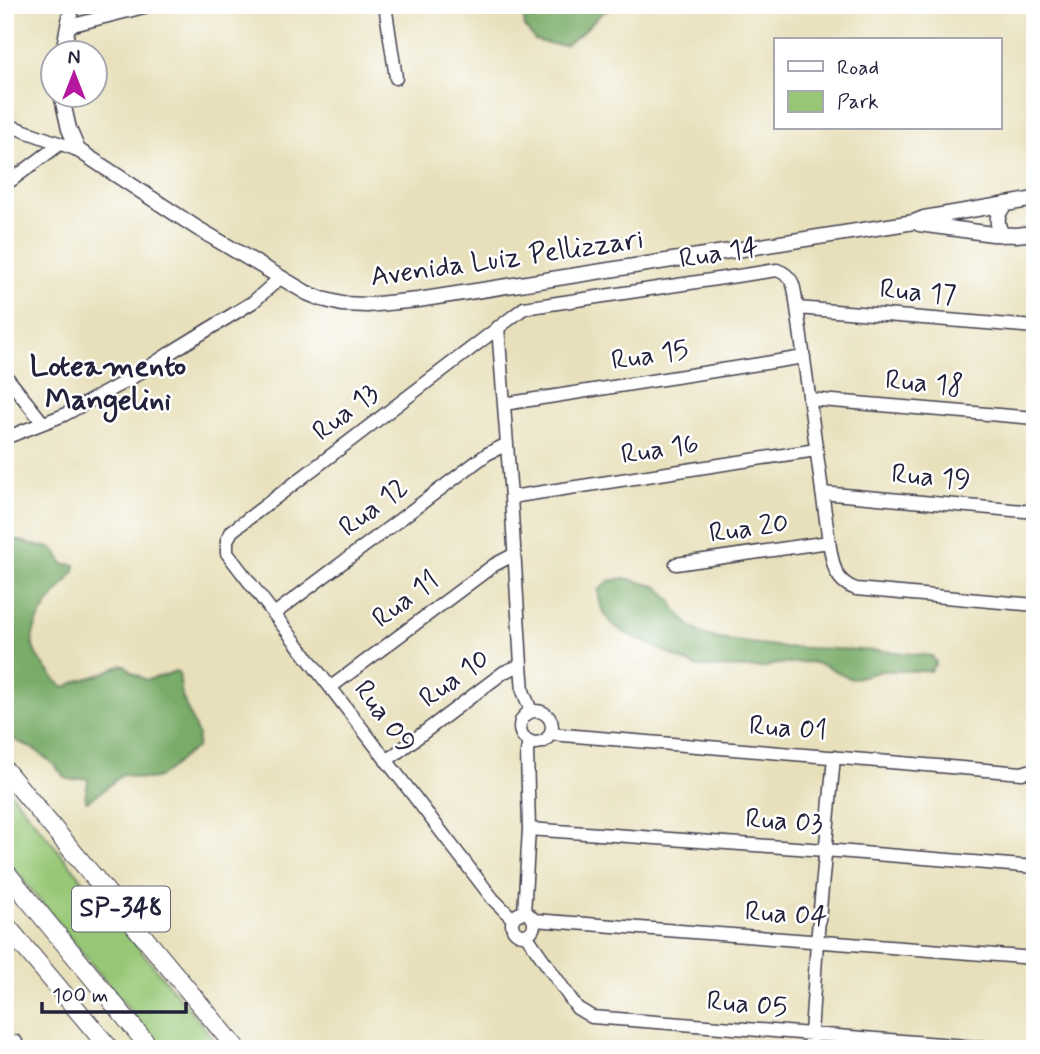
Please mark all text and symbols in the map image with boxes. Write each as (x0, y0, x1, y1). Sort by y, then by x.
north arrow (38, 38, 108, 108)
legend (774, 38, 1002, 130)
text: N (68, 46, 80, 71)
text: Road (837, 54, 879, 82)
text: Park (837, 88, 879, 116)
street label: Avenida Luiz Pellizzari (368, 222, 646, 296)
street label: Rua 14 (677, 229, 761, 279)
street label: Rua 17 (878, 271, 958, 315)
street label: Rua 15 (609, 332, 691, 380)
district label: Loteamento Mangelini (30, 347, 186, 423)
street label: Rua 18 (883, 362, 965, 406)
street label: Rua 13 (305, 375, 387, 451)
street label: Rua 16 (618, 426, 702, 474)
street label: Rua 19 (890, 456, 972, 500)
street label: Rua 12 (332, 470, 416, 546)
street label: Rua 20 (707, 505, 791, 553)
street label: Rua 11 (365, 563, 447, 637)
street label: Rua 10 (412, 641, 498, 717)
street label: Rua 09 (344, 673, 424, 761)
street label: Rua 01 (748, 708, 828, 750)
street label: Rua 03 (744, 801, 824, 843)
road number: SP-348 (72, 887, 170, 932)
street label: Rua 04 (743, 894, 829, 936)
scale bar (42, 970, 186, 1014)
text: 100 m (52, 982, 108, 1010)
street label: Rua 05 (705, 983, 789, 1027)

